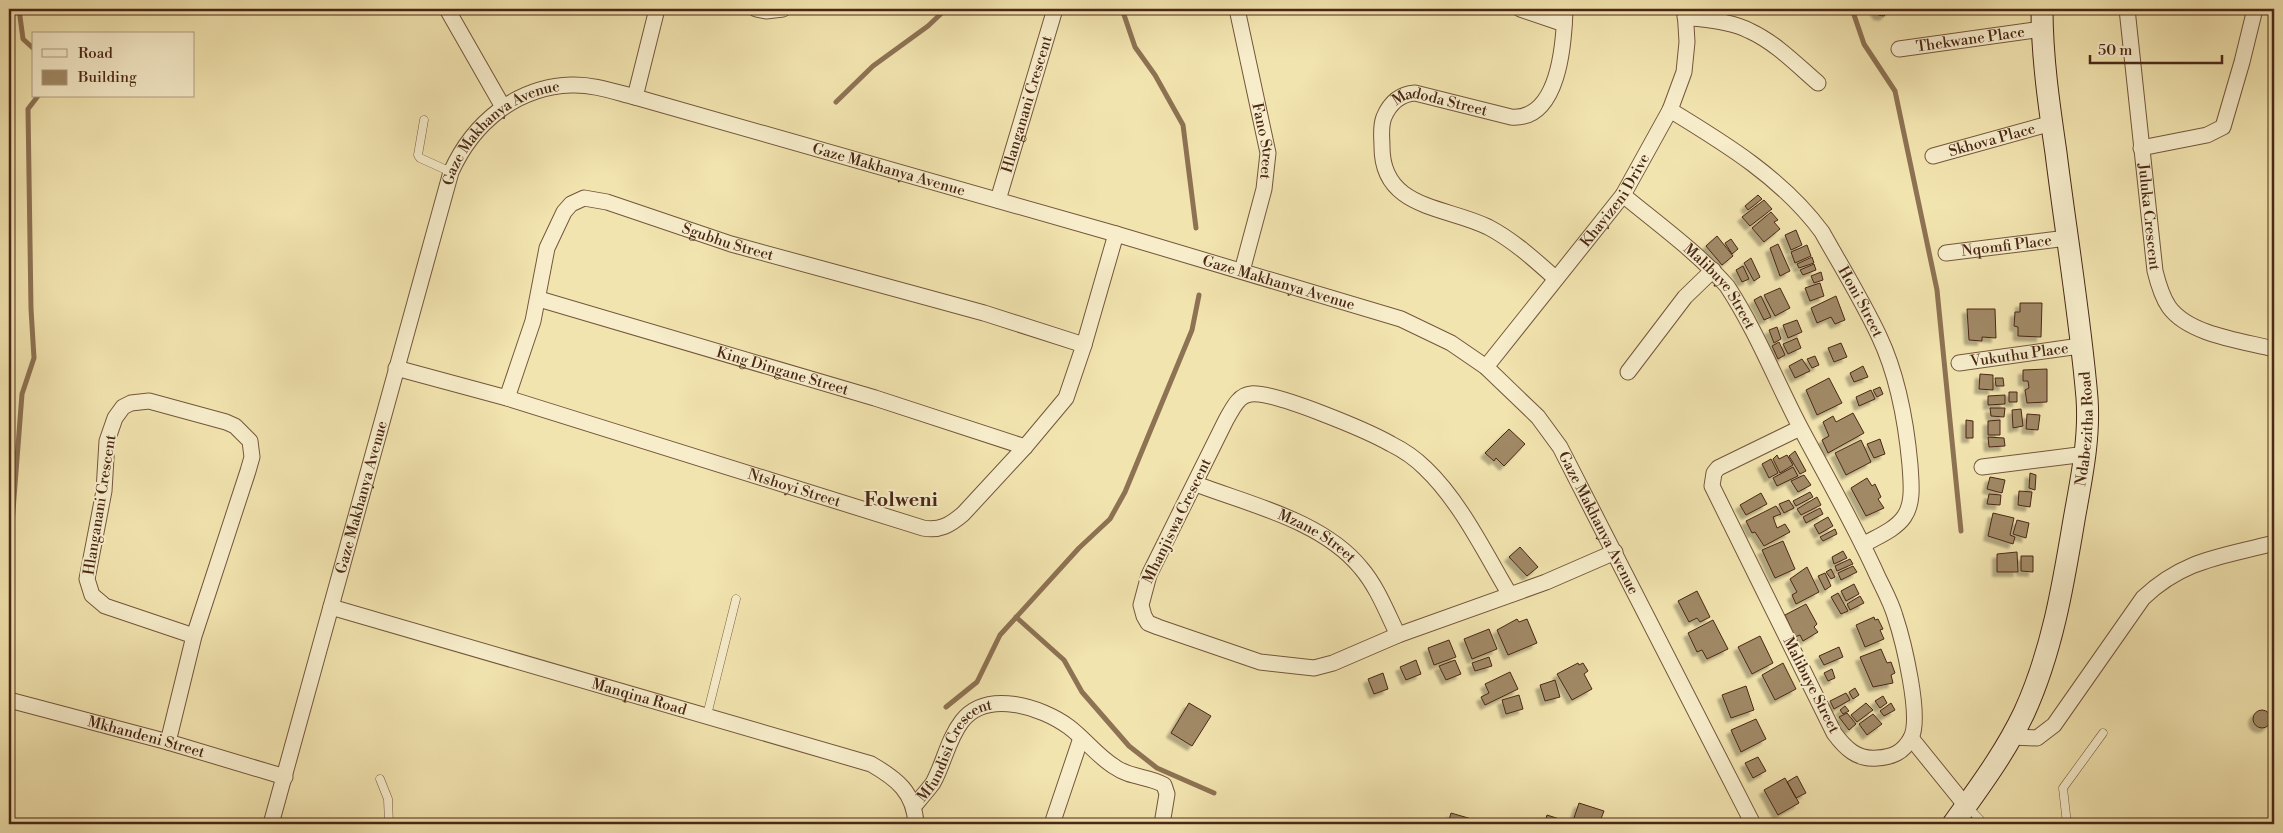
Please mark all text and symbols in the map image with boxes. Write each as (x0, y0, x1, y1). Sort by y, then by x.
street label: Thekwane Place (1915, 22, 2026, 56)
legend (32, 32, 195, 98)
scale bar (2090, 32, 2223, 64)
street label: Hlanganani Crescent (997, 33, 1056, 175)
text: 50 m (2098, 41, 2132, 60)
text: Road (78, 44, 113, 63)
text: Building (77, 68, 137, 87)
street label: Gaze Makhanya Avenue (438, 77, 561, 187)
street label: Madoda Street (1388, 83, 1490, 120)
street label: Fano Street (1248, 101, 1277, 181)
street label: Skhova Place (1946, 119, 2037, 161)
street label: Gaze Makhanya Avenue (810, 139, 967, 200)
street label: Khayizeni Drive (1576, 150, 1654, 251)
street label: Juluka Crescent (2134, 161, 2164, 272)
street label: Sgubhu Street (680, 219, 776, 265)
street label: Nqomfi Place (1960, 230, 2053, 261)
street label: Malibuye Street (1680, 239, 1760, 333)
street label: Gaze Makhanya Avenue (1200, 251, 1357, 314)
street label: Honi Street (1834, 263, 1888, 341)
street label: Vukuthu Place (1968, 338, 2070, 371)
street label: King Dingane Street (714, 342, 852, 399)
street label: Ndabezitha Road (2071, 370, 2097, 488)
street label: Gaze Makhanya Avenue (331, 419, 391, 576)
street label: Hlanganani Crescent (80, 433, 121, 577)
street label: Gaze Makhanya Avenue (1554, 448, 1643, 597)
street label: Mhanjiswa Crescent (1138, 455, 1216, 587)
street label: Ntshoyi Street (746, 464, 844, 511)
district label: Folweni (864, 488, 938, 513)
street label: Mzane Street (1275, 505, 1361, 567)
street label: Malibuye Street (1779, 634, 1844, 737)
street label: Manqina Road (590, 674, 689, 720)
street label: Mfundisi Crescent (912, 695, 994, 806)
street label: Mkhandeni Street (86, 712, 208, 762)

